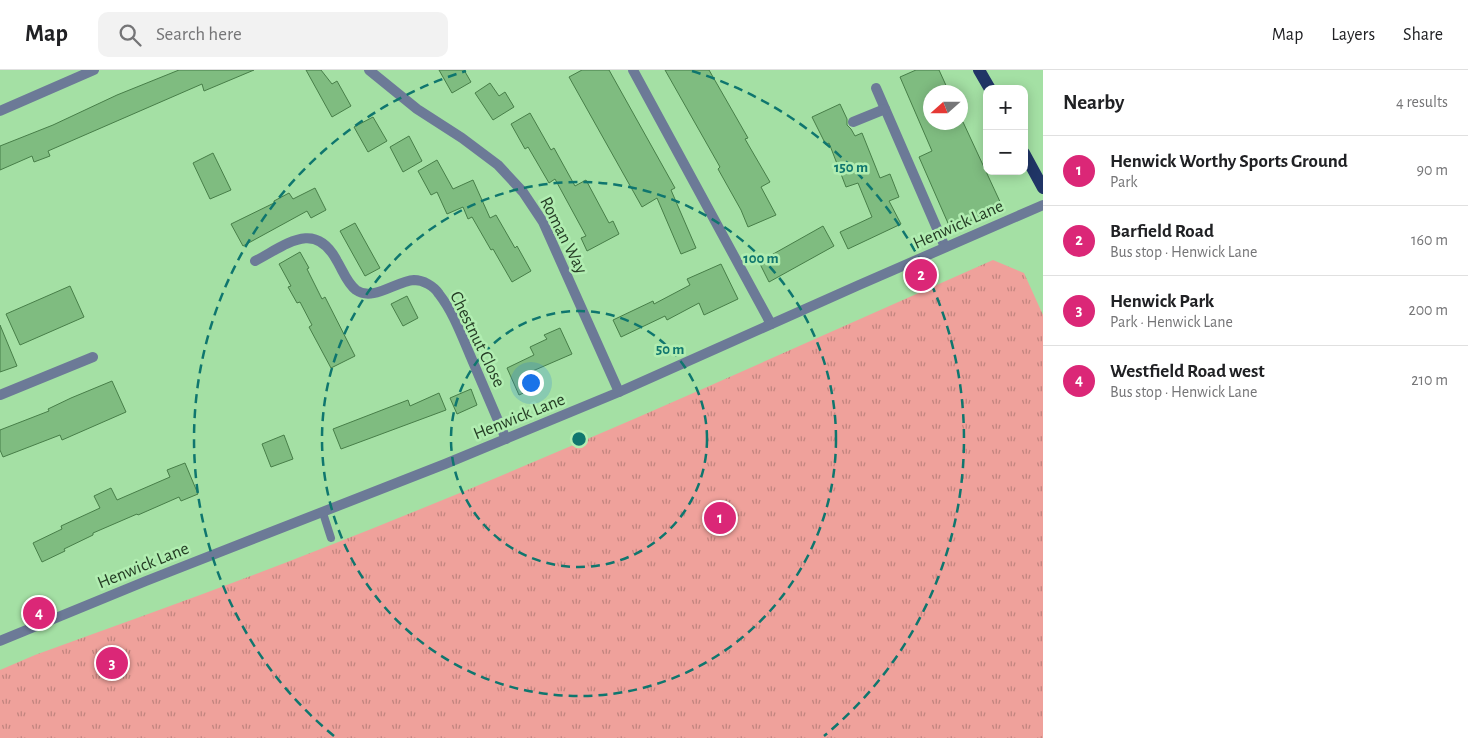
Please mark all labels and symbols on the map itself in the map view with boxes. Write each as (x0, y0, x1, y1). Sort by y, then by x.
north arrow (923, 85, 968, 130)
text: 150 m (834, 160, 868, 175)
street label: Roman Way (536, 194, 590, 277)
street label: Henwick Lane (910, 197, 1006, 253)
text: 100 m (743, 251, 779, 266)
pin: 2 (905, 256, 937, 294)
street label: Chestnut Close (446, 289, 508, 390)
text: 50 m (656, 342, 684, 357)
your location (518, 370, 544, 396)
street label: Henwick Lane (471, 390, 568, 443)
centre of rings (570, 430, 588, 448)
pin: 1 (704, 499, 736, 537)
street label: Henwick Lane (95, 539, 192, 592)
pin: 4 (23, 594, 55, 632)
pin: 3 (96, 644, 128, 682)

